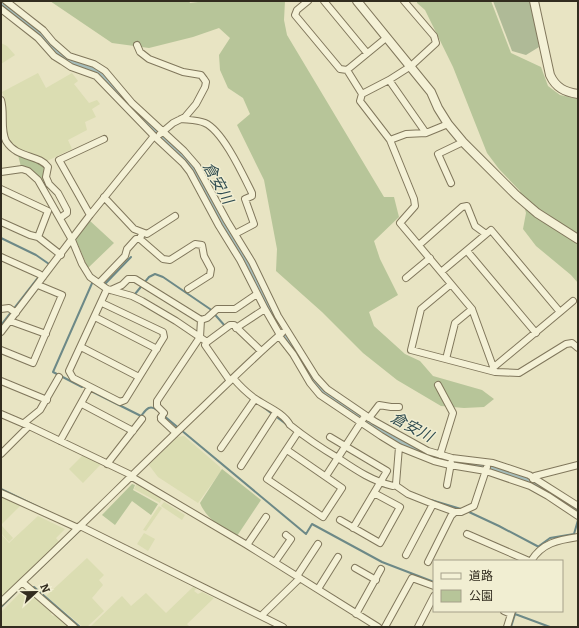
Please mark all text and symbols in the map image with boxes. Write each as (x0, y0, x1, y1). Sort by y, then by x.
water label: 倉安川 (199, 159, 238, 209)
water label: 倉安川 (388, 408, 438, 446)
legend (433, 560, 563, 612)
text: 道路 (469, 569, 493, 583)
north arrow (16, 572, 56, 612)
text: N (37, 582, 53, 595)
text: 公園 (469, 589, 493, 603)

